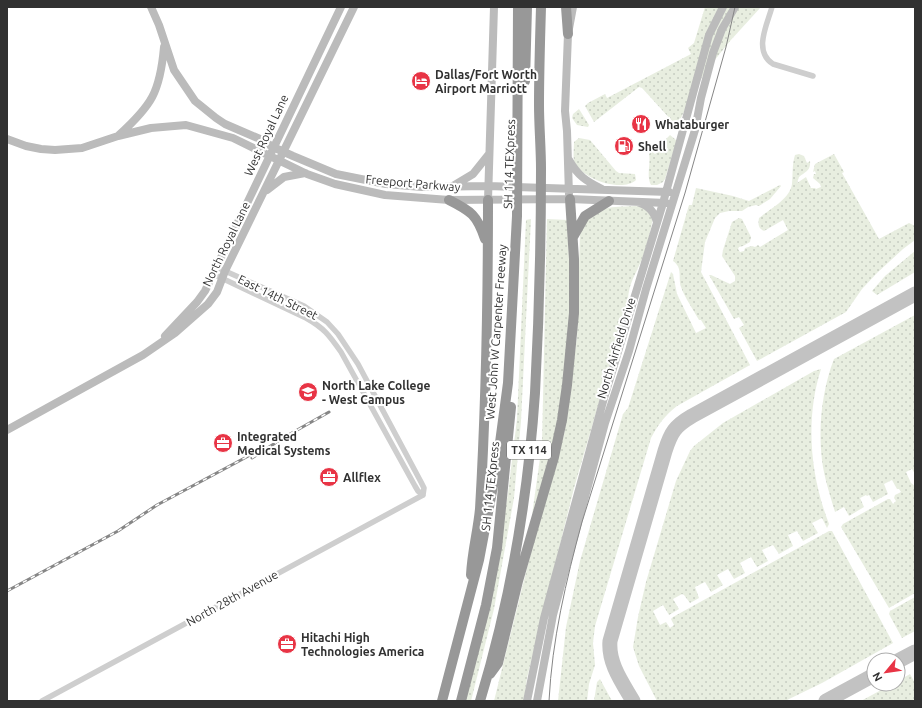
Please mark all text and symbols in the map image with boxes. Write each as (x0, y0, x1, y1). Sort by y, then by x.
place label: Dallas/Fort Worth Airport Marriott (435, 68, 537, 95)
hotel icon: Dallas/Fort Worth Airport Marriott (410, 70, 432, 92)
street label: West Royal Lane (241, 92, 291, 178)
restaurant icon: Whataburger (630, 113, 652, 135)
place label: Whataburger (655, 118, 729, 131)
street label: SH 114 TEXpress (501, 119, 517, 209)
fuel station icon: Shell (613, 135, 635, 157)
place label: Shell (638, 140, 666, 153)
street label: Freeport Parkway (365, 172, 461, 194)
street label: North Royal Lane (200, 200, 252, 288)
street label: West John W Carpenter Freeway (483, 244, 509, 420)
street label: East 14th Street (236, 272, 320, 322)
street label: North Airfield Drive (594, 296, 638, 400)
place label: North Lake College - West Campus (322, 379, 431, 406)
school or university icon: North Lake College - West Campus (297, 381, 319, 403)
place label: Integrated Medical Systems (237, 430, 331, 457)
office icon: Integrated Medical Systems (212, 432, 234, 454)
street label: SH 114 TEXpress (479, 441, 501, 531)
road number: TX 114 (507, 441, 551, 459)
office icon: Allflex (318, 466, 340, 488)
place label: Allflex (343, 471, 381, 484)
street label: North 28th Avenue (184, 567, 280, 629)
place label: Hitachi High Technologies America (301, 631, 424, 658)
office icon: Hitachi High Technologies America (276, 633, 298, 655)
north arrow (866, 652, 906, 692)
text: N (870, 670, 884, 683)

